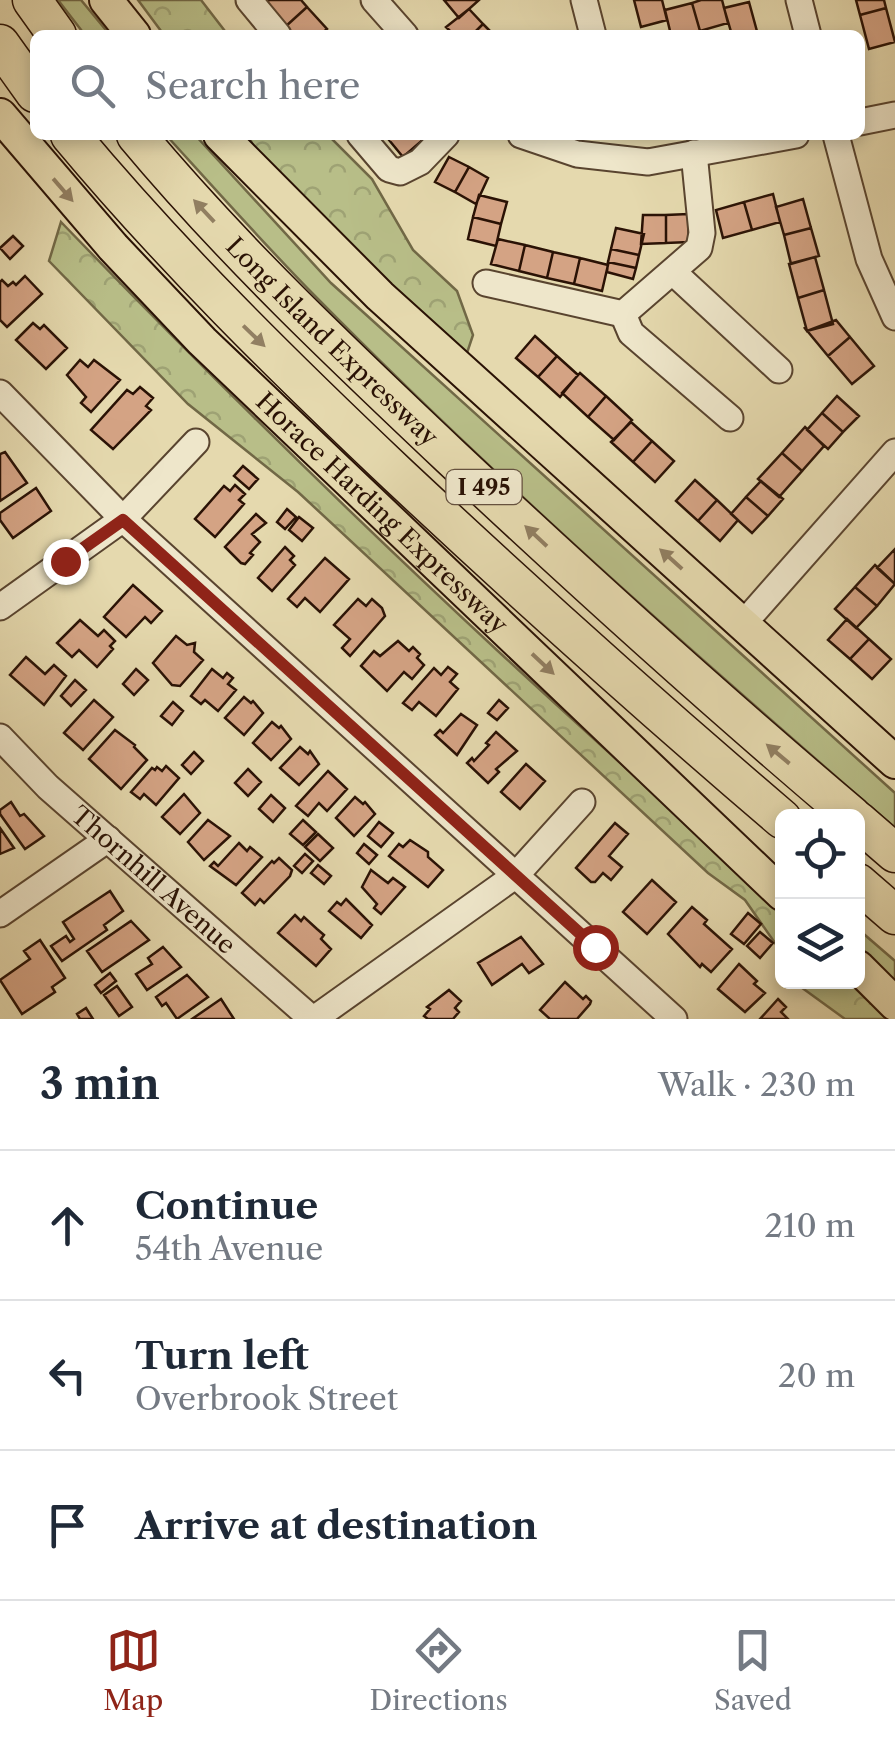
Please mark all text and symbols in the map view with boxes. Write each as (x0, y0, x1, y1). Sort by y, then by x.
search box (30, 30, 865, 140)
icon: search (65, 58, 120, 113)
text: Search here (145, 62, 360, 109)
one-way arrow (51, 177, 73, 202)
one-way arrow (193, 199, 216, 223)
street label: Long Island Expressway (220, 230, 446, 453)
one-way arrow (242, 324, 266, 347)
street label: Horace Harding Expressway (250, 385, 515, 641)
road number: I 495 (446, 470, 522, 504)
one-way arrow (524, 525, 548, 548)
route end (43, 539, 89, 585)
one-way arrow (659, 548, 683, 571)
one-way arrow (530, 652, 554, 675)
one-way arrow (765, 743, 790, 765)
street label: Thornhill Avenue (65, 799, 242, 960)
map controls (775, 809, 865, 989)
button: locate (775, 809, 865, 899)
button: layers (775, 899, 865, 989)
route start (573, 925, 619, 971)
text: 3 min (40, 1058, 160, 1110)
text: Walk · 230 m (658, 1065, 855, 1104)
text: Continue (135, 1182, 318, 1229)
icon: ahead (40, 1198, 95, 1253)
text: 210 m (765, 1206, 855, 1245)
text: 54th Avenue (135, 1229, 323, 1268)
text: Turn left (135, 1332, 309, 1379)
icon: left (40, 1348, 95, 1403)
text: 20 m (778, 1356, 855, 1395)
text: Overbrook Street (135, 1379, 398, 1418)
icon: arrive (40, 1498, 95, 1553)
text: Arrive at destination (135, 1502, 538, 1549)
tab: Map (103, 1623, 163, 1717)
tab: Directions (369, 1623, 508, 1717)
tab: Saved (714, 1623, 792, 1717)

